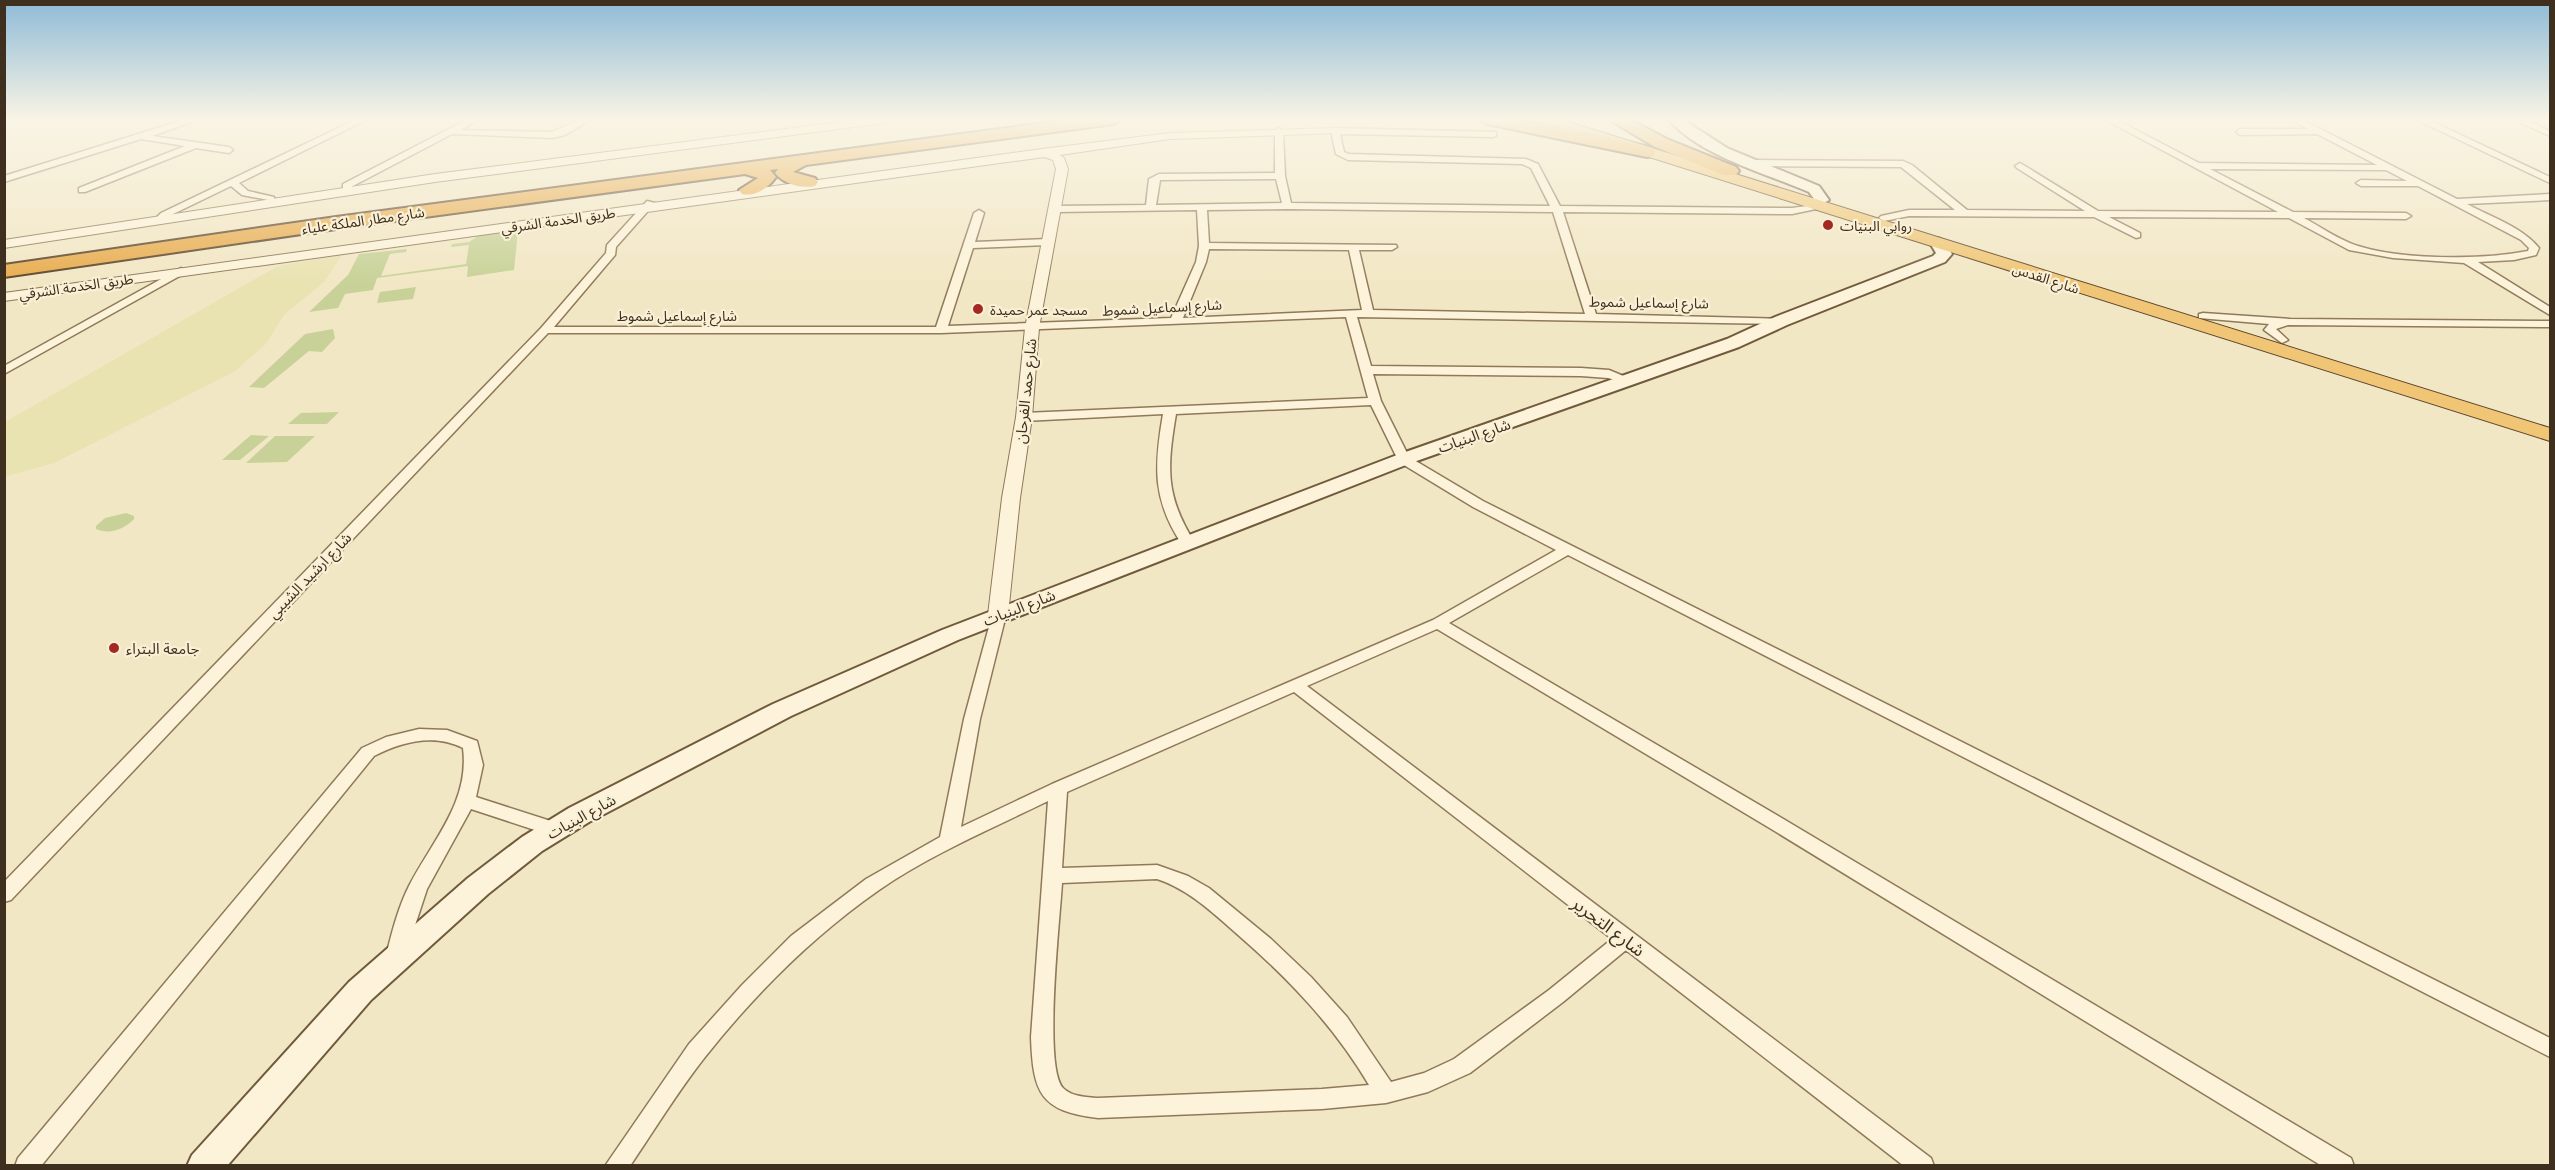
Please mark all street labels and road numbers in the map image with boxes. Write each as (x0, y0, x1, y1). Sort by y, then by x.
street label: شارع مطار الملكة علياء (300, 202, 426, 240)
street label: طريق الخدمة الشرقي (500, 203, 617, 240)
street label: شارع القدس (2010, 258, 2082, 300)
street label: طريق الخدمة الشرقي (18, 269, 135, 306)
street label: شارع إسماعيل شموط (1589, 291, 1709, 315)
street label: شارع إسماعيل شموط (1102, 294, 1222, 322)
street label: شارع إسماعيل شموط (617, 306, 737, 327)
street label: شارع حمد الفرحان (1010, 337, 1043, 445)
street label: شارع البنيات (1435, 413, 1514, 460)
street label: شارع ارشيد الشيبي (263, 527, 358, 625)
street label: شارع البنيات (980, 584, 1059, 633)
street label: شارع البنيات (543, 789, 621, 846)
street label: شارع التحرير (1565, 890, 1650, 964)

